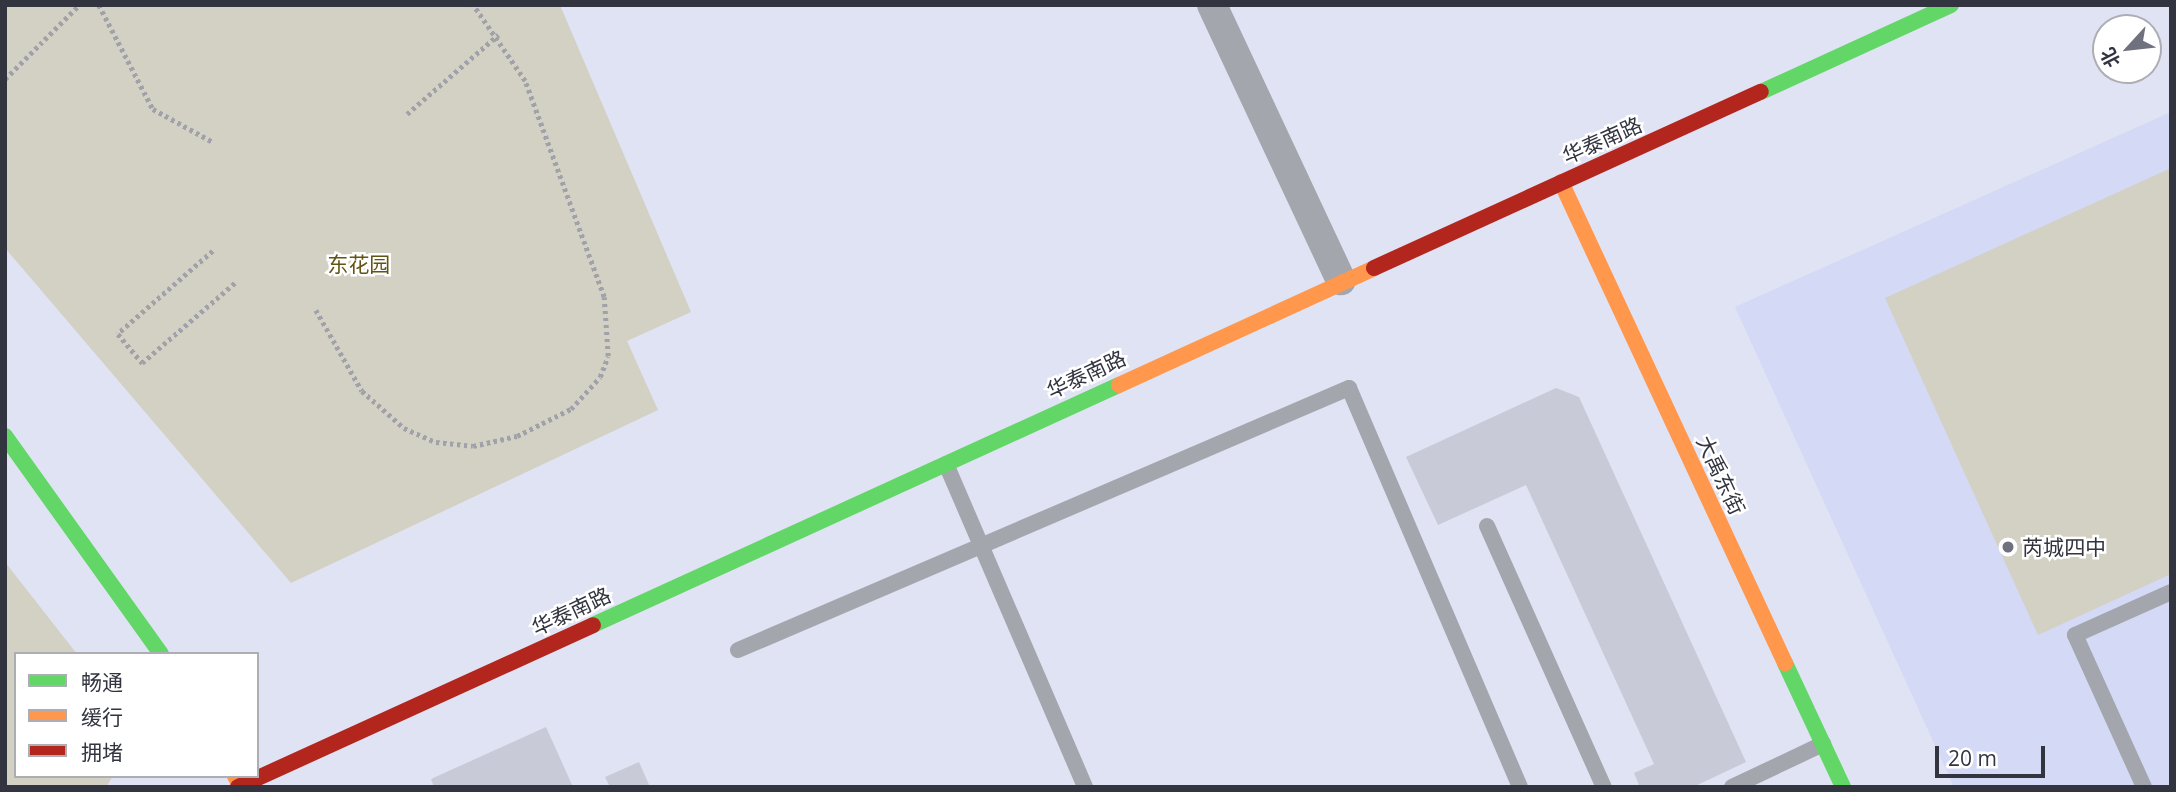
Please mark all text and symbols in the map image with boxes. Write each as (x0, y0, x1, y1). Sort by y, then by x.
north arrow (2092, 14, 2162, 84)
text: 北 (2094, 43, 2126, 72)
street label: 华泰南路 (1559, 111, 1645, 169)
park label: 东花园 (328, 251, 390, 277)
street label: 华泰南路 (1043, 345, 1129, 403)
street label: 大禹东街 (1692, 432, 1750, 518)
place label: 芮城四中 (2022, 534, 2106, 560)
marker: 芮城四中 (2000, 539, 2016, 555)
street label: 华泰南路 (528, 582, 614, 640)
legend (14, 652, 259, 778)
text: 畅通 (81, 668, 123, 696)
text: 缓行 (81, 703, 123, 731)
scale bar (1938, 732, 2048, 776)
text: 拥堵 (81, 738, 123, 766)
text: 20 m (1948, 744, 1997, 772)

